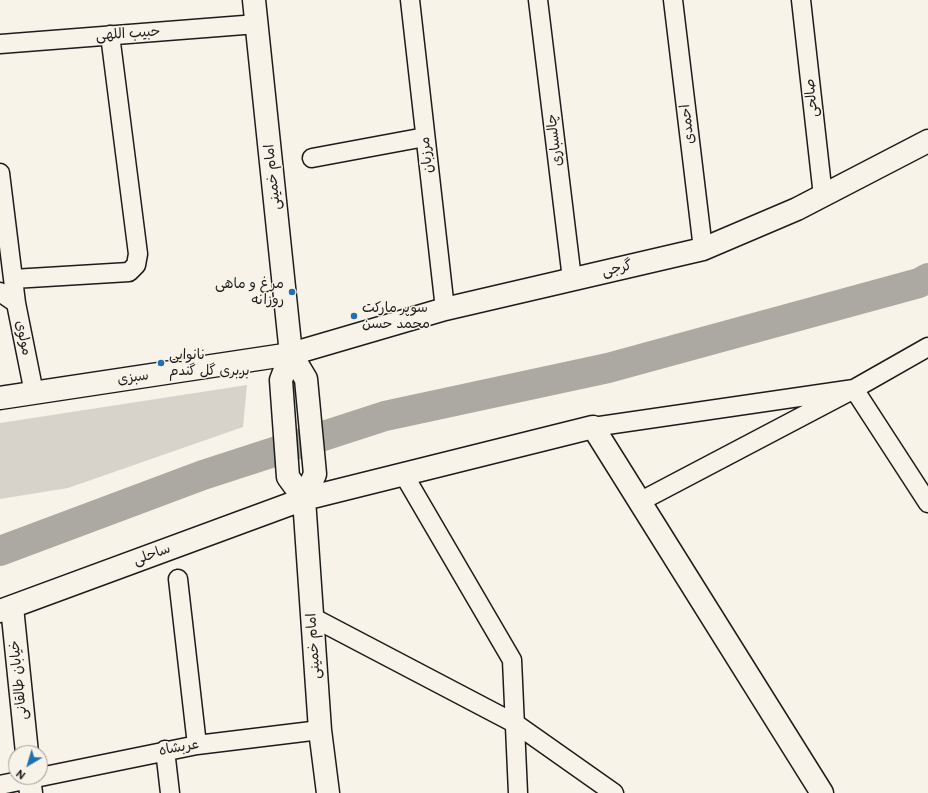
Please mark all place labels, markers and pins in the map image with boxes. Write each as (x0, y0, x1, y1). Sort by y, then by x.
place label: مرغ و ماهی روزانه (215, 276, 284, 308)
marker: مرغ و ماهی روزانه (287, 287, 297, 297)
place label: سوپر مارکت محمد حسن (362, 300, 430, 332)
marker: سوپر مارکت محمد حسن (349, 311, 359, 321)
place label: نانوایی بربری گل گندم (169, 347, 250, 380)
marker: نانوایی بربری گل گندم (156, 358, 166, 368)

